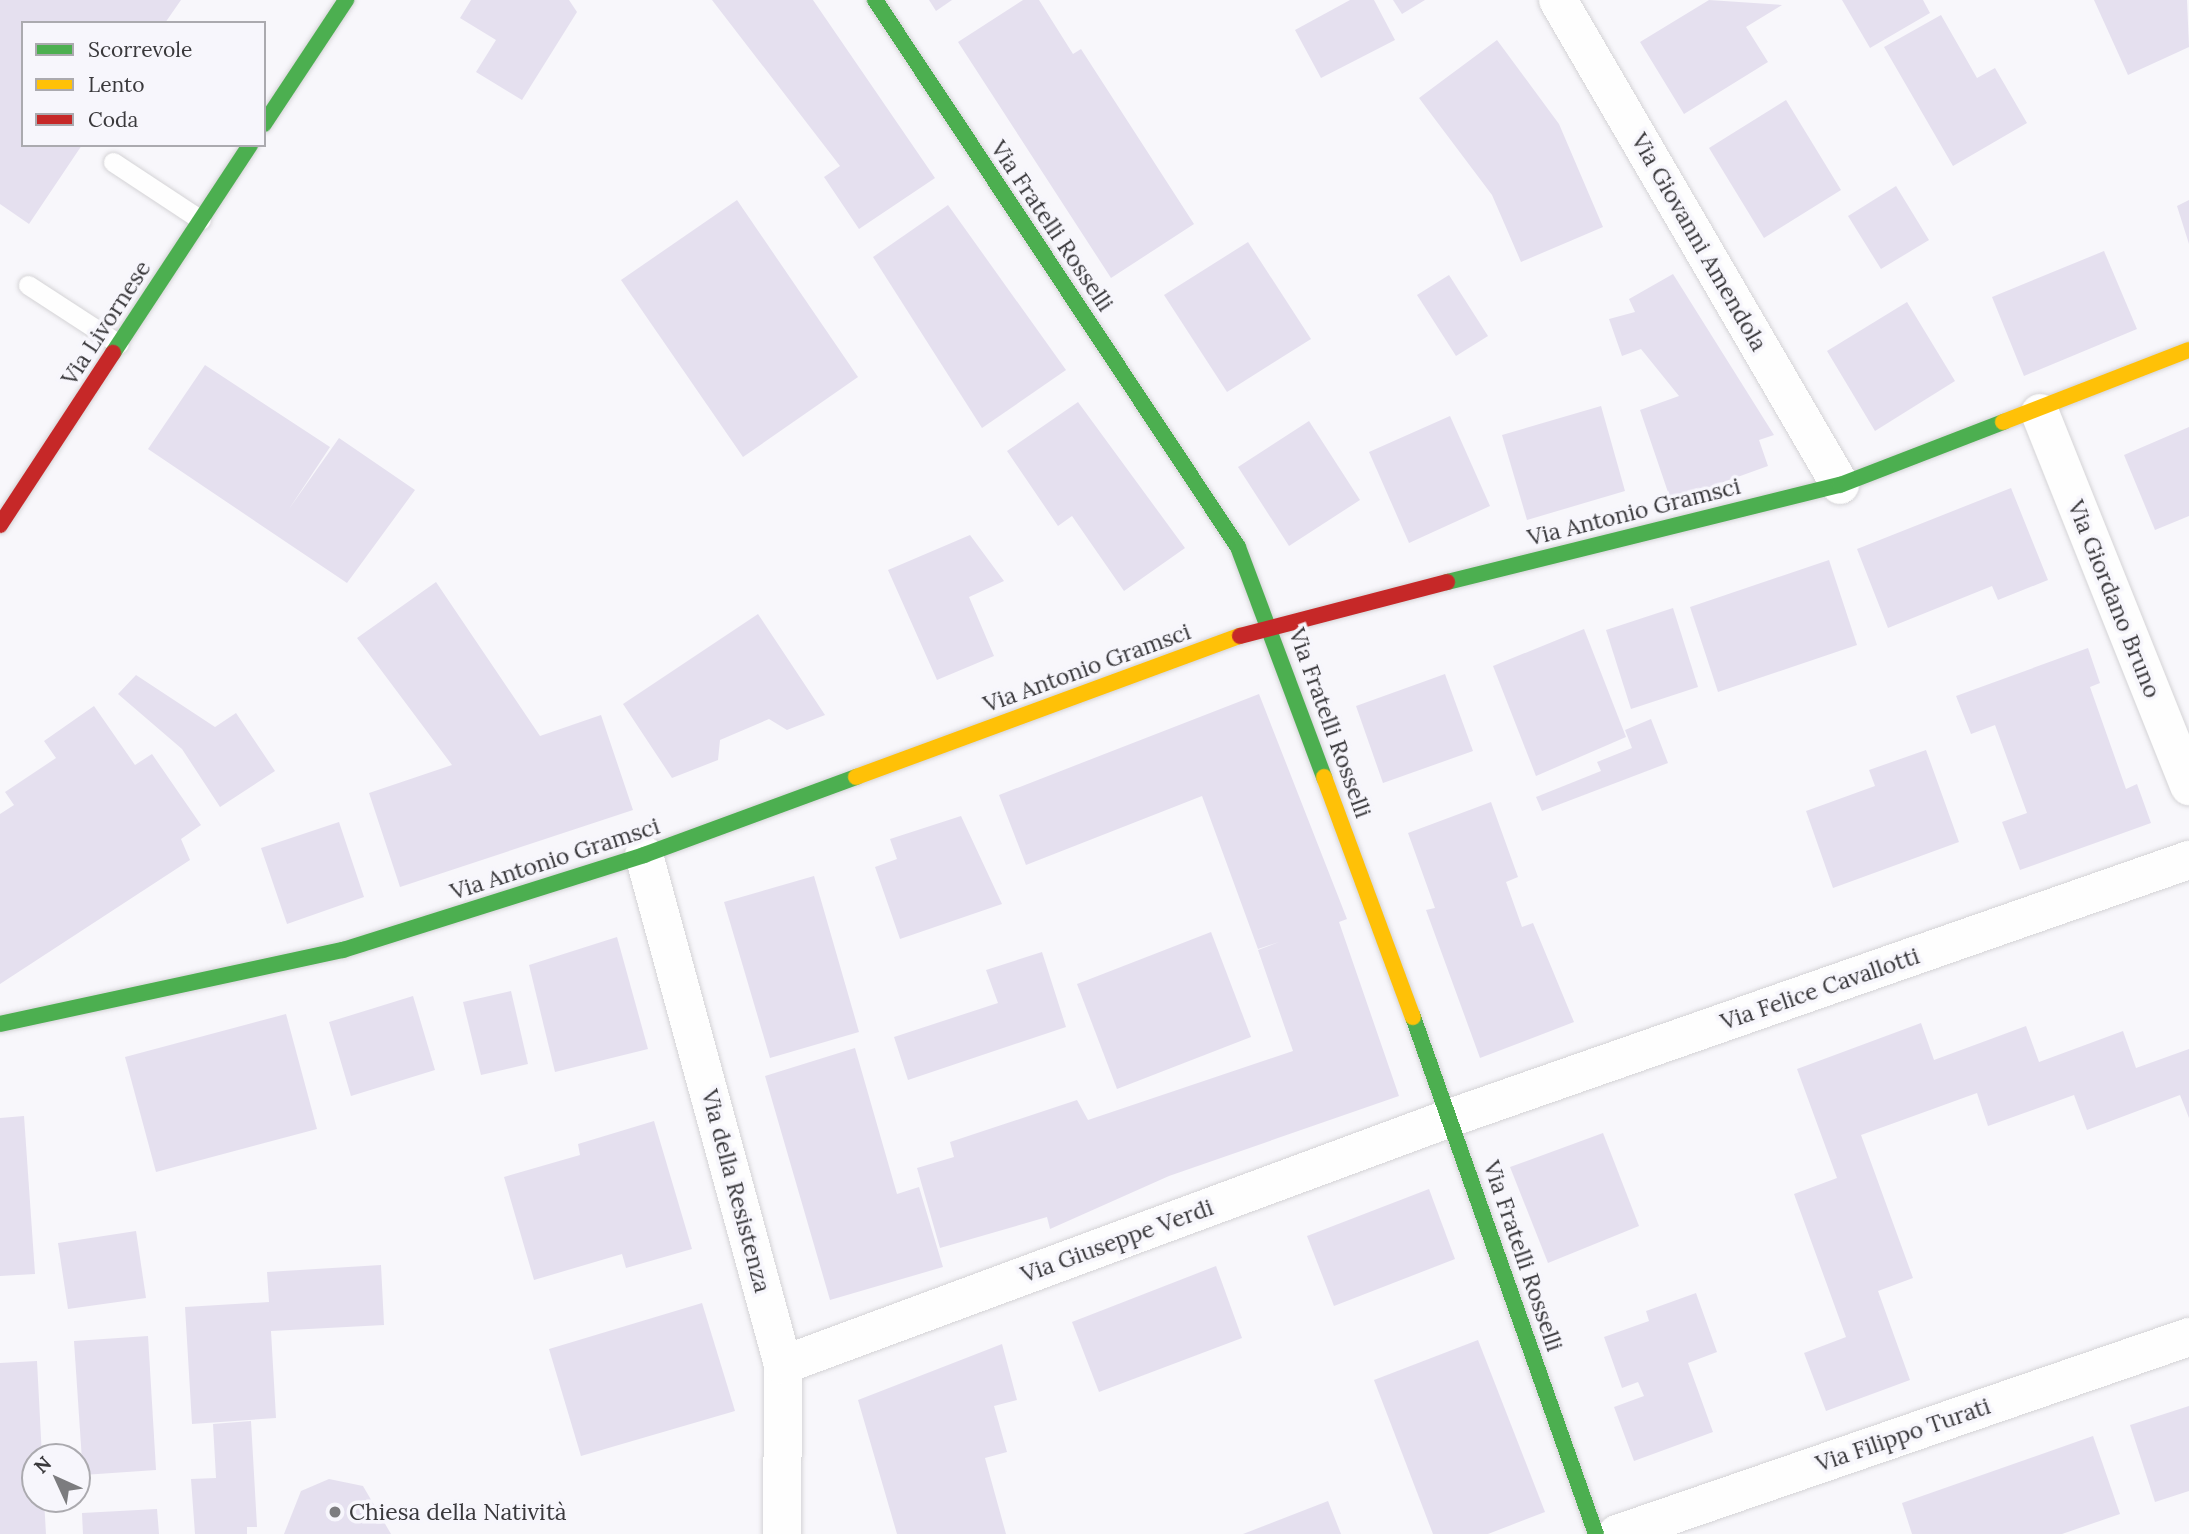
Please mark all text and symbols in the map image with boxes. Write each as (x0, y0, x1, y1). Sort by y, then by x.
legend (21, 21, 266, 147)
text: Scorrevole (88, 36, 192, 63)
text: Lento (88, 71, 145, 98)
text: Coda (88, 106, 138, 133)
street label: Via Giovanni Amendola (1625, 128, 1773, 356)
street label: Via Fratelli Rosselli (985, 135, 1119, 317)
street label: Via Livornese (55, 255, 157, 391)
street label: Via Antonio Gramsci (1525, 472, 1743, 552)
street label: Via Giordano Bruno (2062, 496, 2166, 702)
street label: Via Antonio Gramsci (980, 618, 1194, 718)
street label: Via Fratelli Rosselli (1283, 624, 1377, 822)
street label: Via Antonio Gramsci (447, 812, 663, 906)
street label: Via Felice Cavallotti (1717, 942, 1923, 1036)
street label: Via della Resistenza (696, 1086, 776, 1296)
street label: Via Fratelli Rosselli (1477, 1157, 1569, 1355)
street label: Via Giuseppe Verdi (1017, 1193, 1217, 1289)
street label: Via Filippo Turati (1812, 1392, 1994, 1478)
north arrow (21, 1443, 91, 1513)
text: N (29, 1451, 56, 1478)
place label: Chiesa della Natività (349, 1498, 567, 1526)
marker: Chiesa della Natività (327, 1504, 343, 1520)

